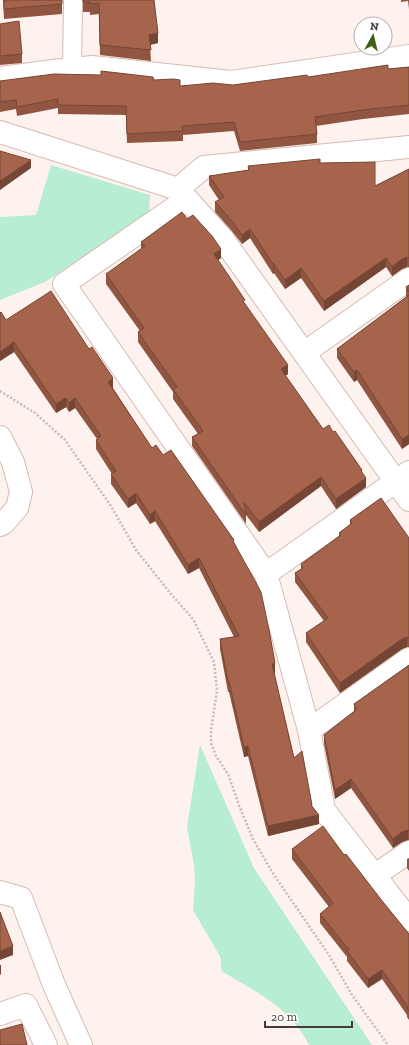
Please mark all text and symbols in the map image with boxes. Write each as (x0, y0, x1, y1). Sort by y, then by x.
north arrow (353, 16, 393, 56)
text: N (369, 20, 380, 34)
scale bar (265, 1003, 352, 1029)
text: 20 m (271, 1010, 298, 1024)

